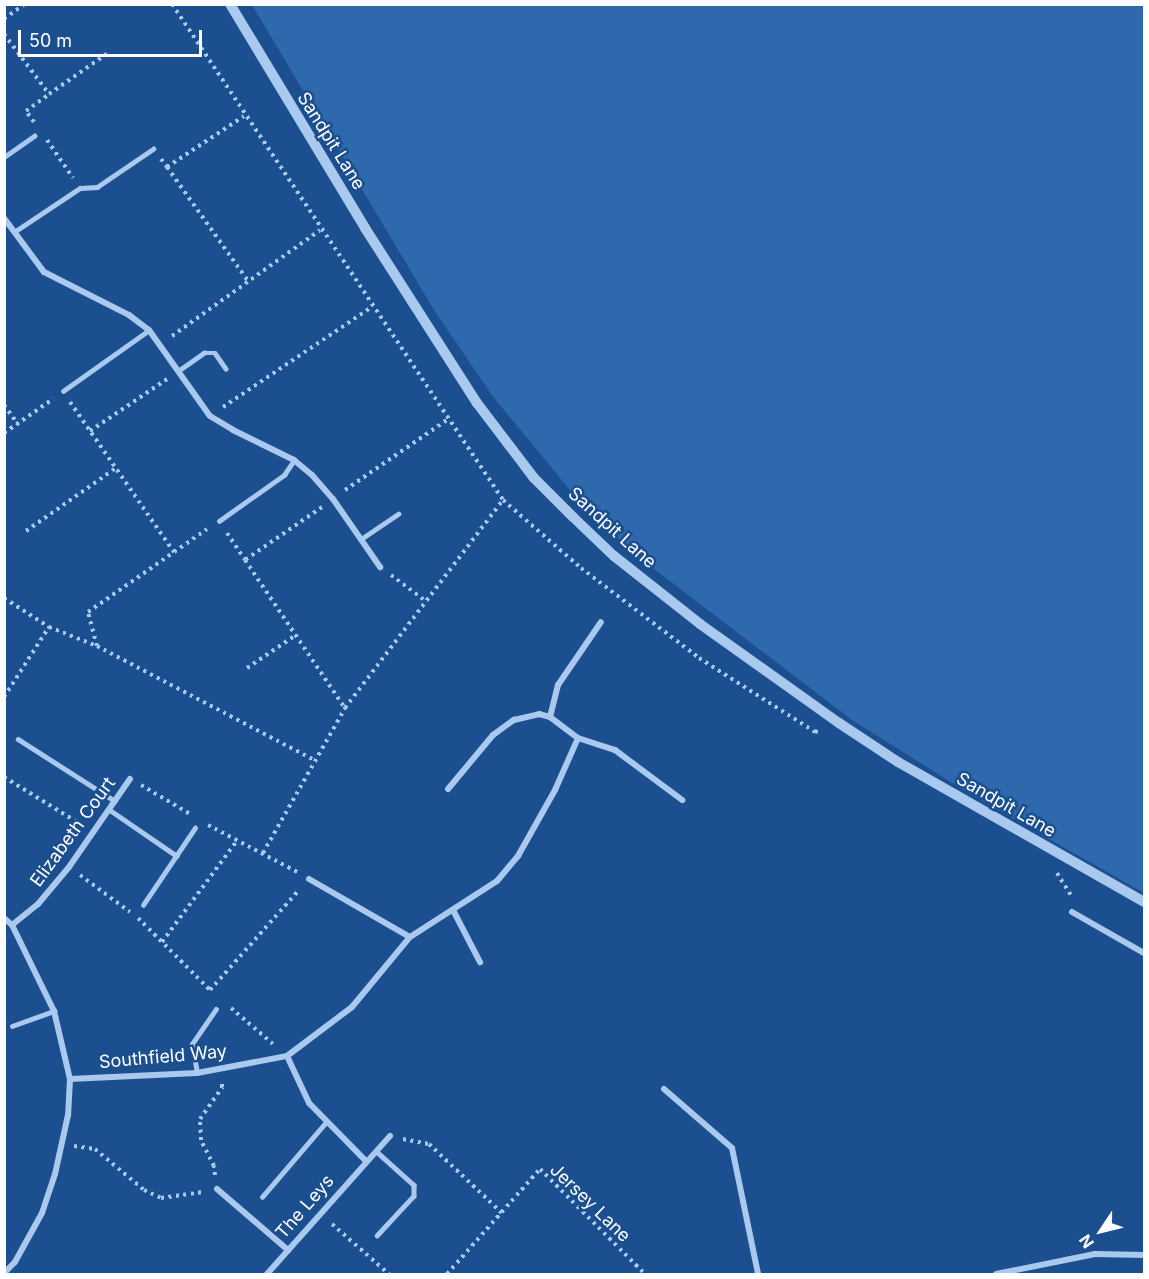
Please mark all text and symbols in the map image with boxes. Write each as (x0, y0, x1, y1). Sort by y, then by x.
scale bar (21, 18, 206, 56)
text: 50 m (29, 30, 72, 51)
street label: Sandpit Lane (292, 88, 370, 194)
street label: Sandpit Lane (564, 483, 660, 573)
street label: Sandpit Lane (953, 768, 1059, 842)
street label: Elizabeth Court (26, 773, 120, 891)
street label: Southfield Way (98, 1041, 228, 1073)
street label: Jersey Lane (545, 1159, 635, 1247)
street label: The Leys (271, 1171, 339, 1243)
north arrow (1071, 1201, 1131, 1261)
text: N (1075, 1231, 1098, 1252)

